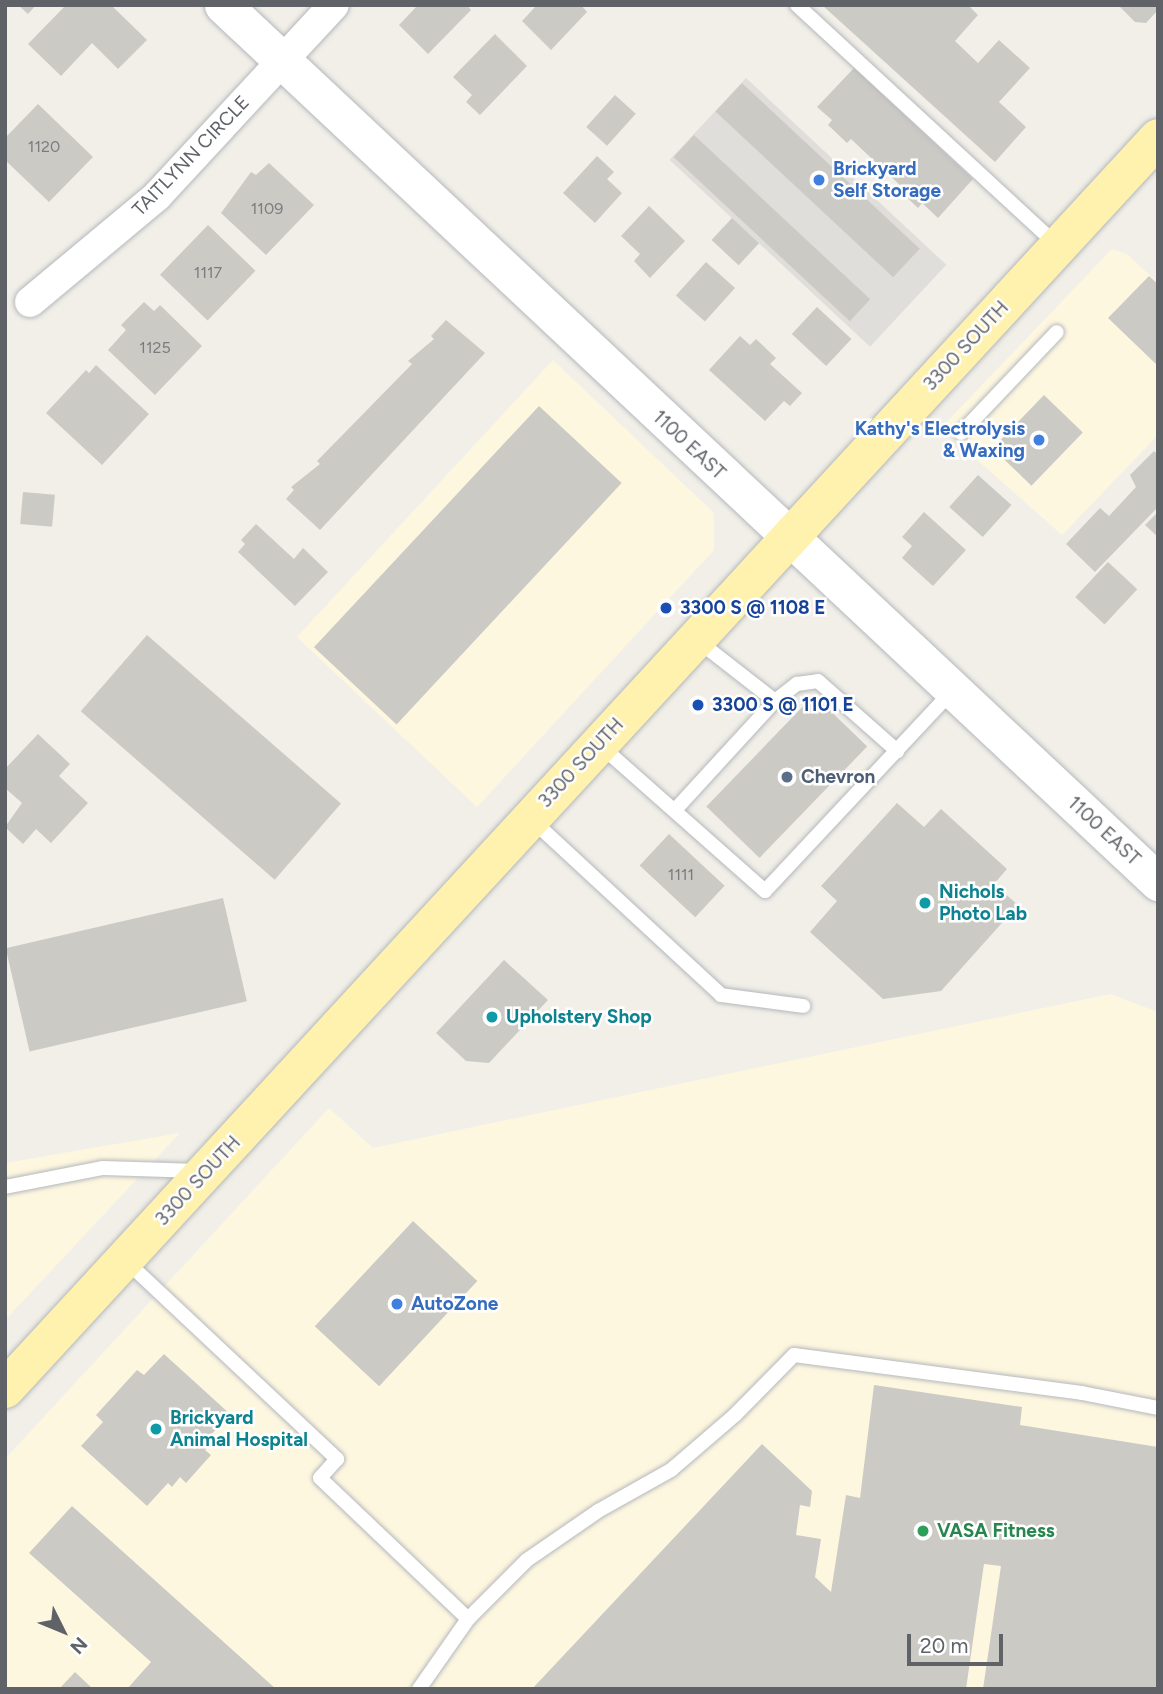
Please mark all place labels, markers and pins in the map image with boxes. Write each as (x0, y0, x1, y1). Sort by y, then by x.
place label: Brickyard Self Storage (833, 158, 941, 202)
marker: Brickyard Self Storage (811, 172, 827, 188)
place label: Kathy's Electrolysis & Waxing (855, 418, 1025, 462)
marker: Kathy's Electrolysis & Waxing (1031, 432, 1047, 448)
place label: 3300 S @ 1108 E (680, 597, 825, 619)
marker: 3300 S @ 1108 E (658, 600, 674, 616)
place label: 3300 S @ 1101 E (712, 694, 854, 716)
marker: 3300 S @ 1101 E (690, 697, 706, 713)
place label: Chevron (801, 766, 875, 788)
marker: Chevron (779, 769, 795, 785)
place label: Nichols Photo Lab (939, 881, 1027, 925)
marker: Nichols Photo Lab (917, 895, 933, 911)
place label: Upholstery Shop (506, 1006, 652, 1028)
marker: Upholstery Shop (484, 1009, 500, 1025)
place label: AutoZone (411, 1293, 498, 1315)
marker: AutoZone (389, 1296, 405, 1312)
place label: Brickyard Animal Hospital (170, 1407, 308, 1451)
marker: Brickyard Animal Hospital (148, 1421, 164, 1437)
place label: VASA Fitness (937, 1520, 1055, 1542)
marker: VASA Fitness (915, 1523, 931, 1539)

